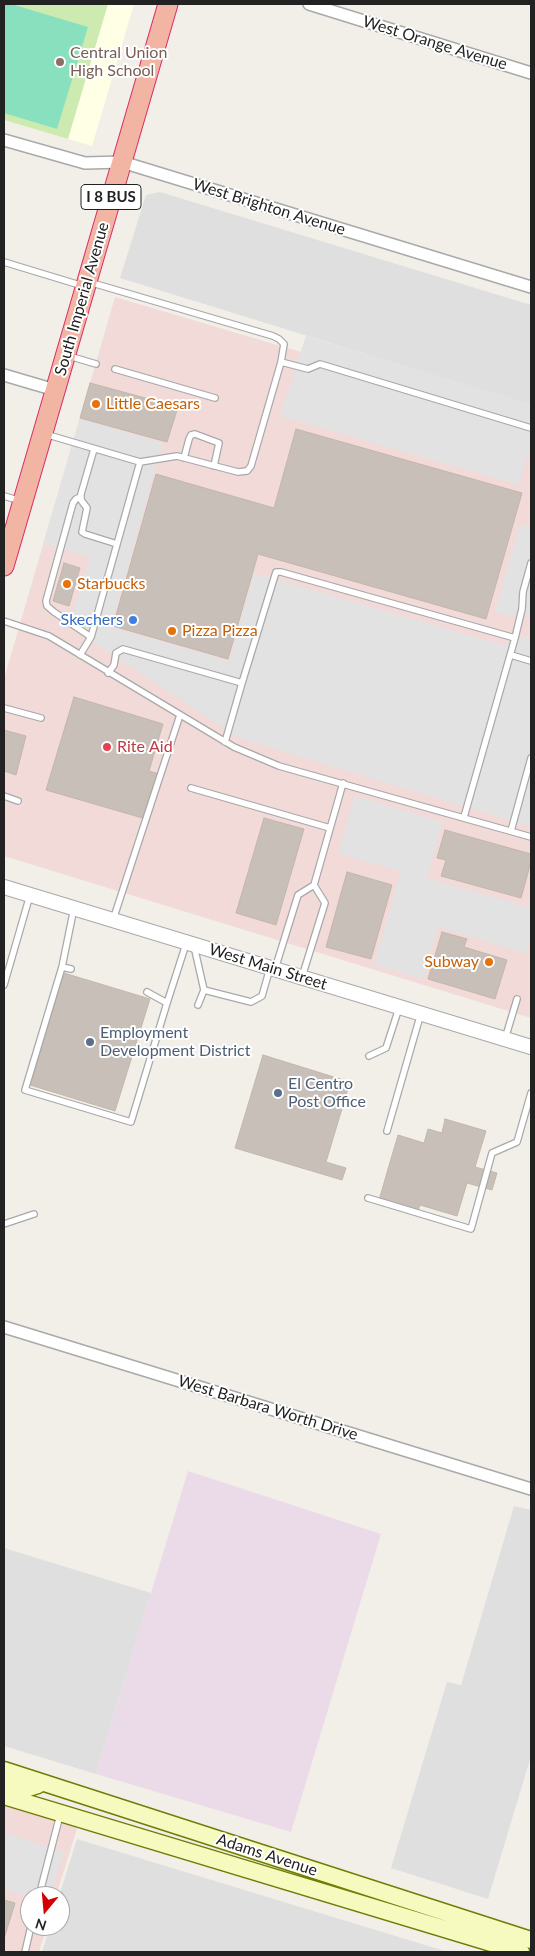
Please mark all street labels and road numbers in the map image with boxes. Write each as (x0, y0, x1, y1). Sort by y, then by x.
street label: West Orange Avenue (361, 12, 509, 74)
street label: West Brighton Avenue (190, 175, 348, 239)
road number: I 8 BUS (81, 184, 141, 210)
street label: South Imperial Avenue (51, 220, 113, 378)
street label: West Main Street (207, 940, 329, 994)
street label: West Barbara Worth Drive (176, 1371, 360, 1445)
street label: Adams Avenue (214, 1830, 320, 1880)

